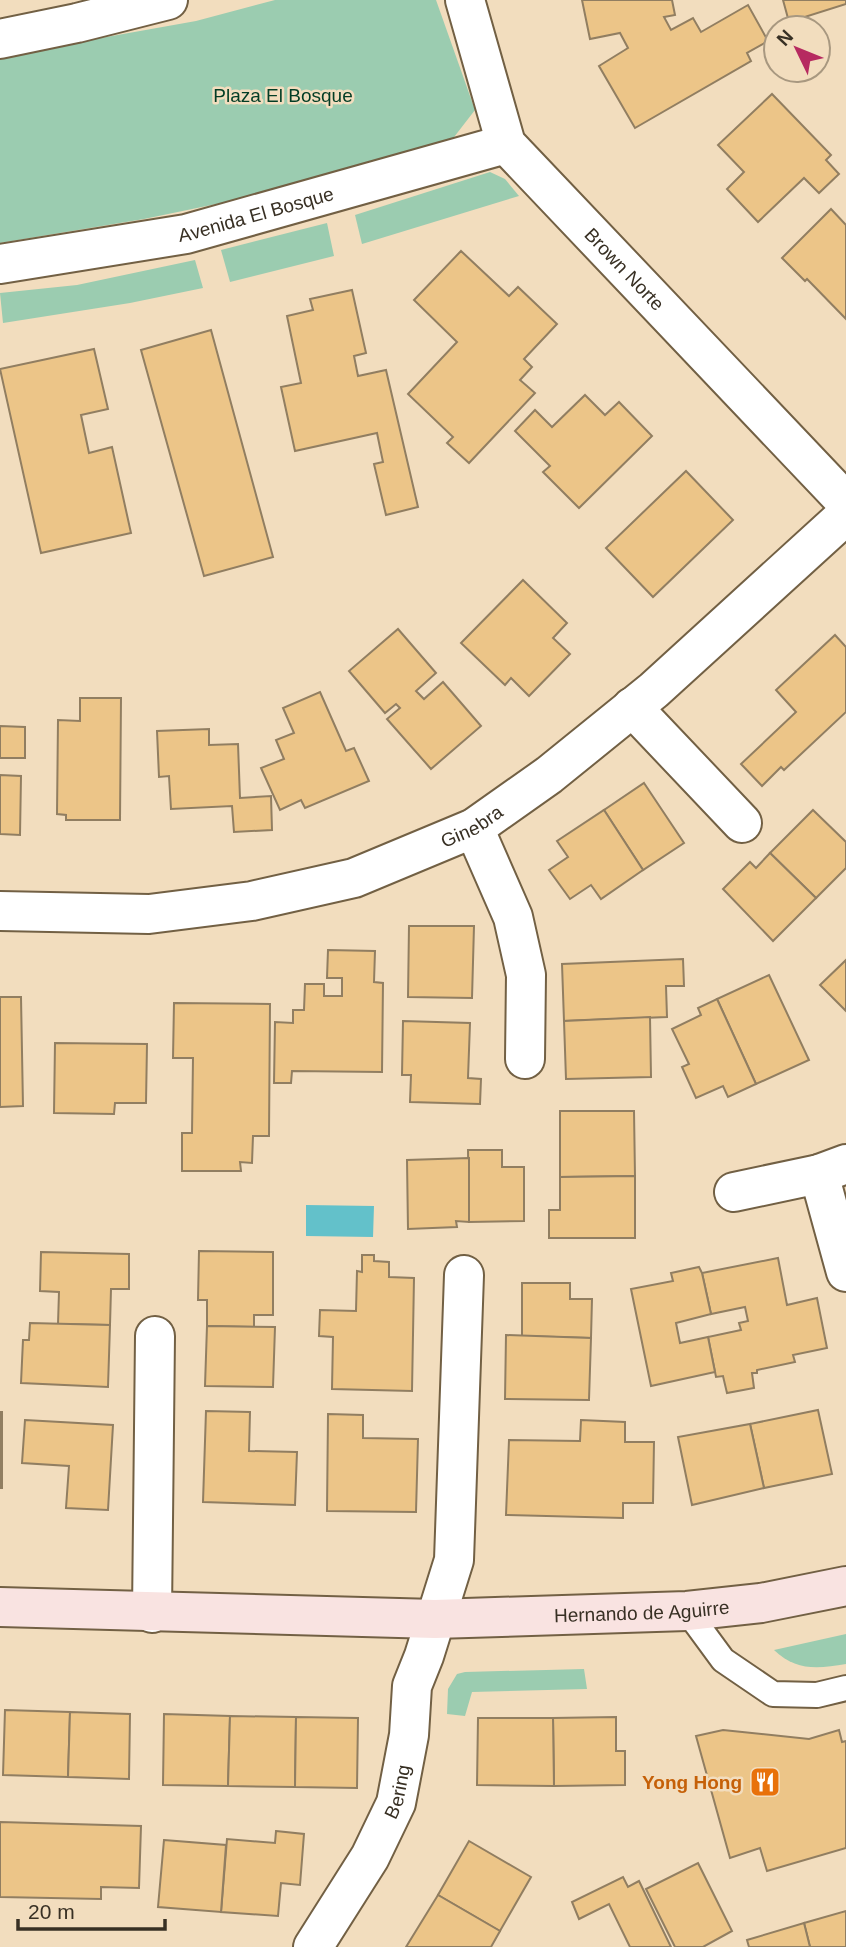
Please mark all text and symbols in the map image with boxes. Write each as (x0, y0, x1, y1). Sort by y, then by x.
north arrow (762, 14, 832, 84)
text: N (773, 26, 797, 50)
park label: Plaza El Bosque (213, 85, 353, 106)
street label: Avenida El Bosque (177, 183, 336, 246)
street label: Brown Norte (580, 224, 668, 315)
street label: Ginebra (438, 801, 507, 852)
street label: Hernando de Aguirre (554, 1596, 730, 1626)
street label: Bering (380, 1763, 414, 1822)
restaurant icon: Yong Hong (748, 1765, 782, 1799)
place label: Yong Hong (642, 1772, 742, 1793)
scale bar (18, 1888, 164, 1932)
text: 20 m (28, 1900, 75, 1923)

